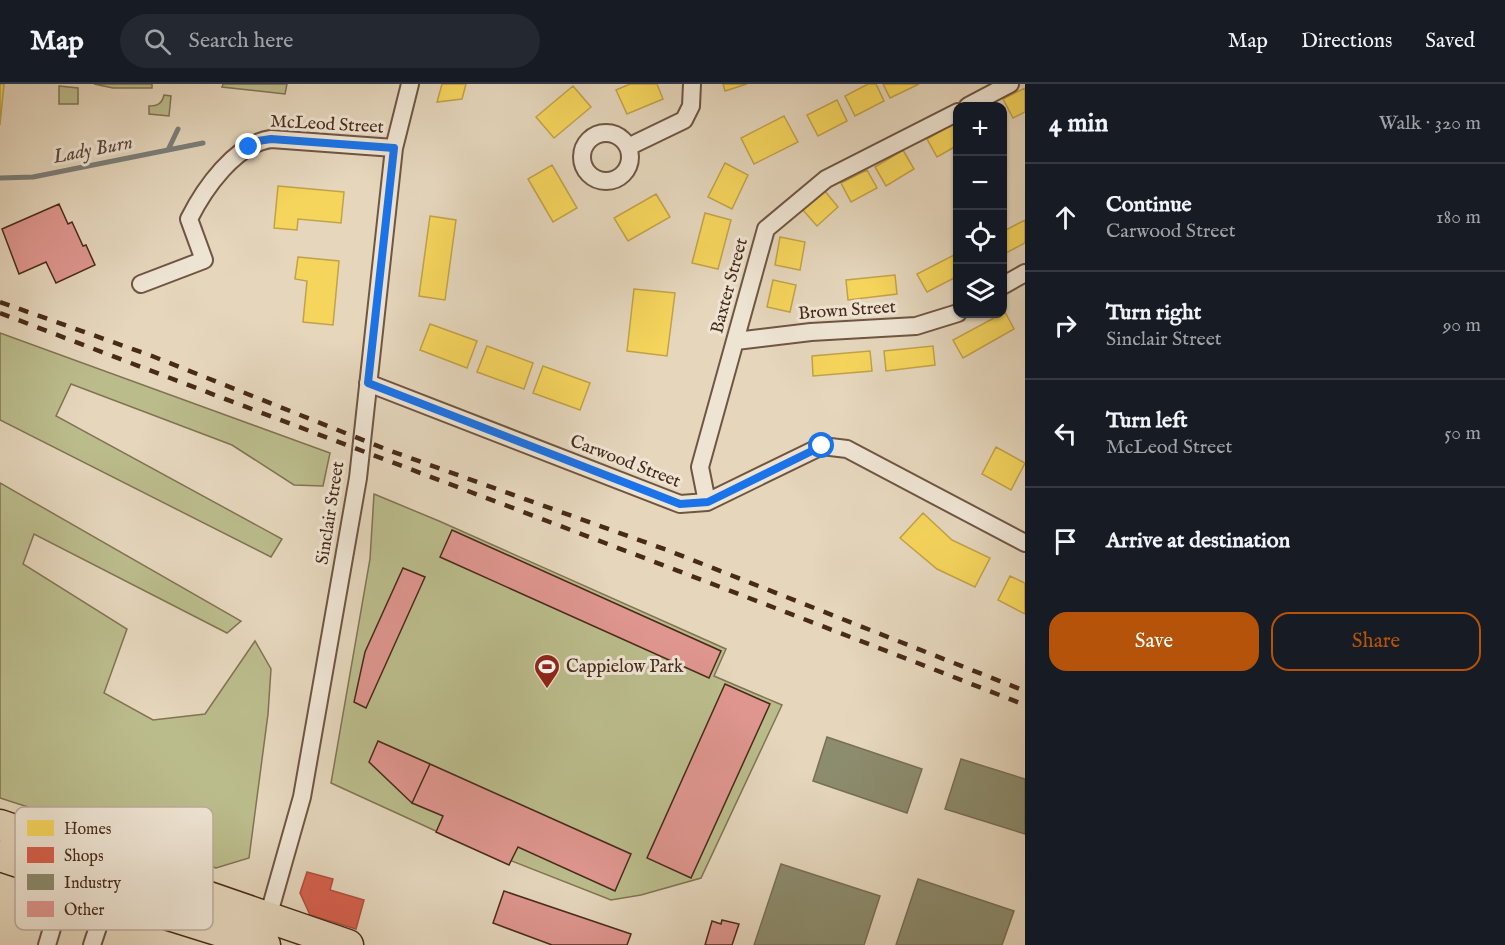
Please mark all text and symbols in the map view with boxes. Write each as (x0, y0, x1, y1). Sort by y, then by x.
search box (120, 14, 540, 68)
text: Map (30, 24, 84, 59)
icon: search (141, 25, 174, 58)
text: Search here (189, 27, 293, 55)
text: Map (1228, 28, 1268, 55)
text: Directions (1301, 28, 1392, 55)
text: Saved (1425, 28, 1475, 55)
map controls (953, 102, 1007, 318)
button: + (953, 102, 1007, 156)
text: 4 min (1049, 107, 1108, 140)
street label: McLeod Street (270, 111, 384, 139)
text: Walk · 320 m (1379, 111, 1481, 136)
water label: Lady Burn (50, 130, 135, 170)
route end (235, 133, 261, 159)
button: − (953, 156, 1007, 210)
text: Continue (1106, 191, 1192, 219)
icon: ahead (1049, 201, 1082, 234)
text: 180 m (1436, 205, 1481, 230)
button: locate (953, 210, 1007, 264)
text: Carwood Street (1106, 219, 1236, 244)
street label: Baxter Street (706, 236, 754, 336)
button: layers (953, 264, 1007, 318)
street label: Brown Street (797, 296, 897, 326)
text: Turn right (1106, 299, 1201, 327)
icon: right (1049, 309, 1082, 342)
text: 90 m (1443, 313, 1481, 338)
text: Sinclair Street (1106, 327, 1222, 352)
text: Turn left (1106, 407, 1188, 435)
icon: left (1049, 417, 1082, 450)
text: 50 m (1444, 421, 1481, 446)
street label: Carwood Street (566, 430, 684, 494)
route start (808, 432, 834, 458)
text: McLeod Street (1106, 435, 1232, 460)
street label: Sinclair Street (311, 460, 351, 566)
icon: arrive (1049, 525, 1082, 558)
text: Arrive at destination (1106, 527, 1290, 555)
button: Save (1049, 612, 1259, 671)
button: Share (1271, 612, 1481, 671)
sports icon: Cappielow Park (532, 652, 562, 690)
place label: Cappielow Park (566, 656, 684, 679)
legend (15, 807, 213, 930)
text: Homes (64, 820, 112, 840)
text: Shops (64, 847, 104, 867)
text: Industry (64, 874, 121, 894)
text: Other (64, 901, 105, 921)

